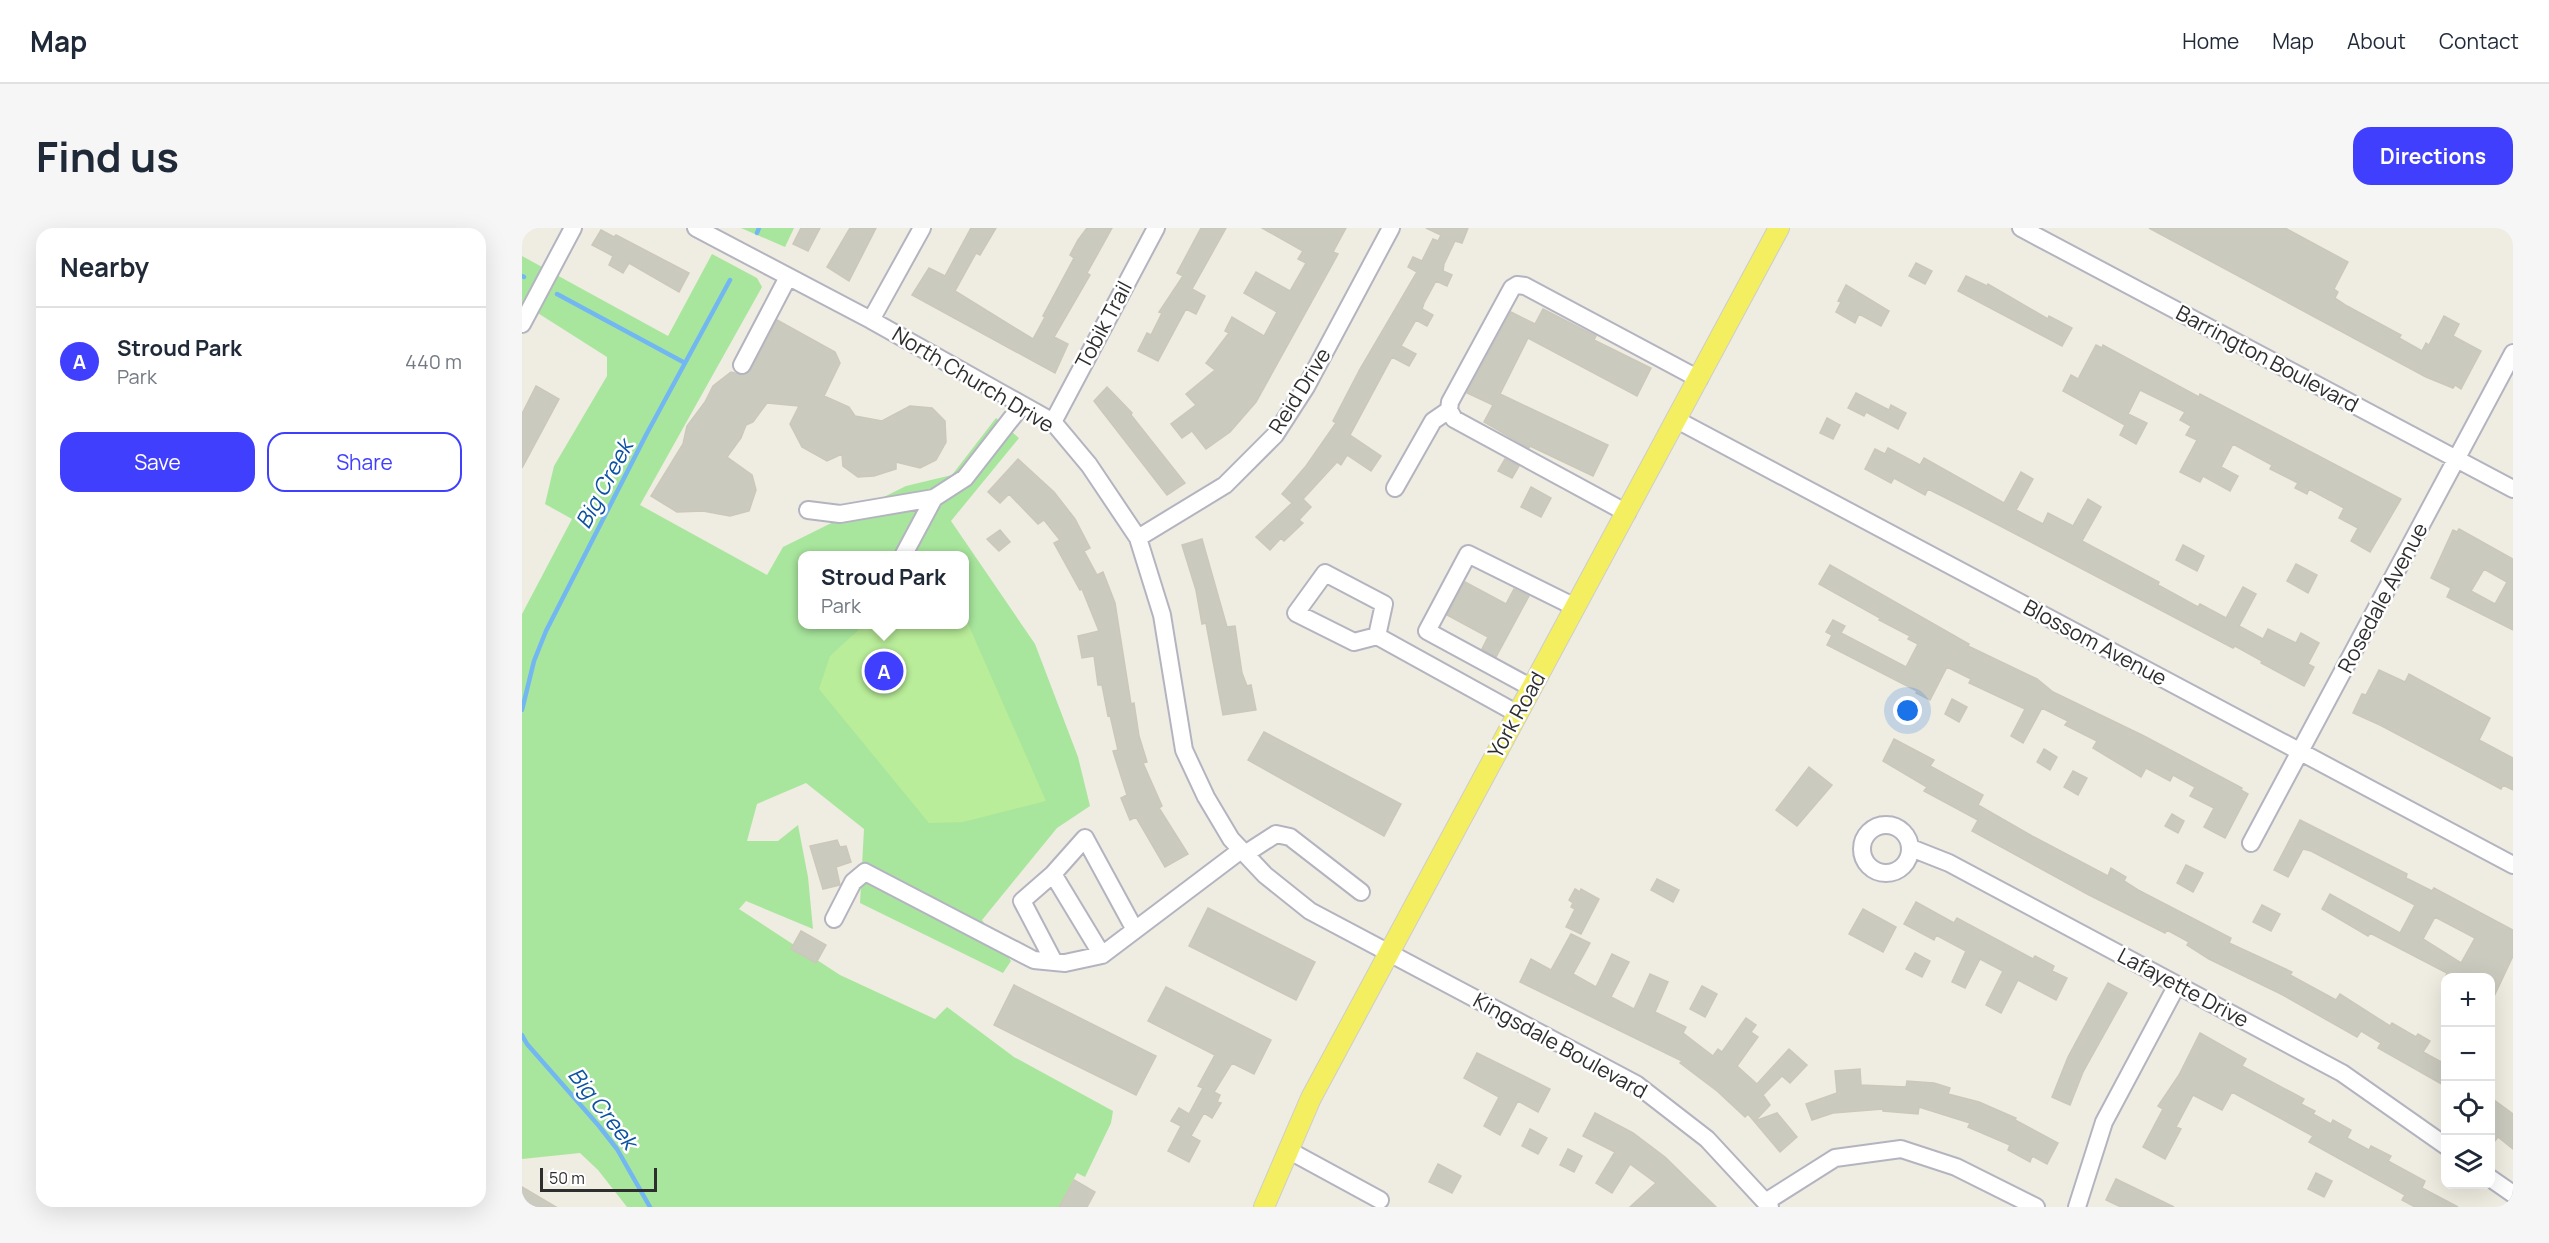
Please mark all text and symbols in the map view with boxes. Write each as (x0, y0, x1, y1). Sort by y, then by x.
text: Map (30, 22, 87, 60)
text: Home (2182, 27, 2239, 55)
text: Map (2272, 27, 2314, 55)
text: About (2347, 27, 2406, 55)
text: Contact (2439, 27, 2519, 55)
text: Find us (36, 127, 179, 185)
button: Directions (2353, 127, 2513, 185)
text: Nearby (60, 249, 149, 285)
street label: Tobik Trail (1068, 276, 1138, 373)
street label: Barrington Boulevard (2171, 298, 2363, 418)
street label: North Church Drive (887, 320, 1060, 439)
text: Stroud Park (117, 333, 242, 363)
street label: Reid Drive (1262, 342, 1337, 439)
text: A (73, 348, 86, 375)
text: 440 m (405, 348, 462, 375)
text: Park (117, 363, 157, 390)
button: Save (60, 432, 255, 492)
button: Share (267, 432, 462, 492)
water label: Big Creek (568, 432, 641, 533)
street label: Rosedale Avenue (2331, 518, 2434, 677)
popup (798, 551, 969, 629)
text: Stroud Park (821, 562, 946, 592)
text: Park (821, 592, 861, 619)
street label: Blossom Avenue (2019, 593, 2172, 692)
pin: A (864, 648, 904, 694)
street label: York Road (1481, 666, 1551, 763)
your location (1893, 696, 1922, 725)
street label: Lafayette Drive (2113, 941, 2254, 1033)
map controls (2441, 973, 2495, 1189)
button: + (2441, 973, 2495, 1027)
street label: Kingsdale Boulevard (1468, 986, 1652, 1105)
button: − (2441, 1027, 2495, 1081)
water label: Big Creek (562, 1061, 646, 1158)
button: locate (2441, 1081, 2495, 1135)
button: layers (2441, 1135, 2495, 1189)
scale bar (540, 1165, 657, 1192)
text: 50 m (549, 1167, 585, 1189)

